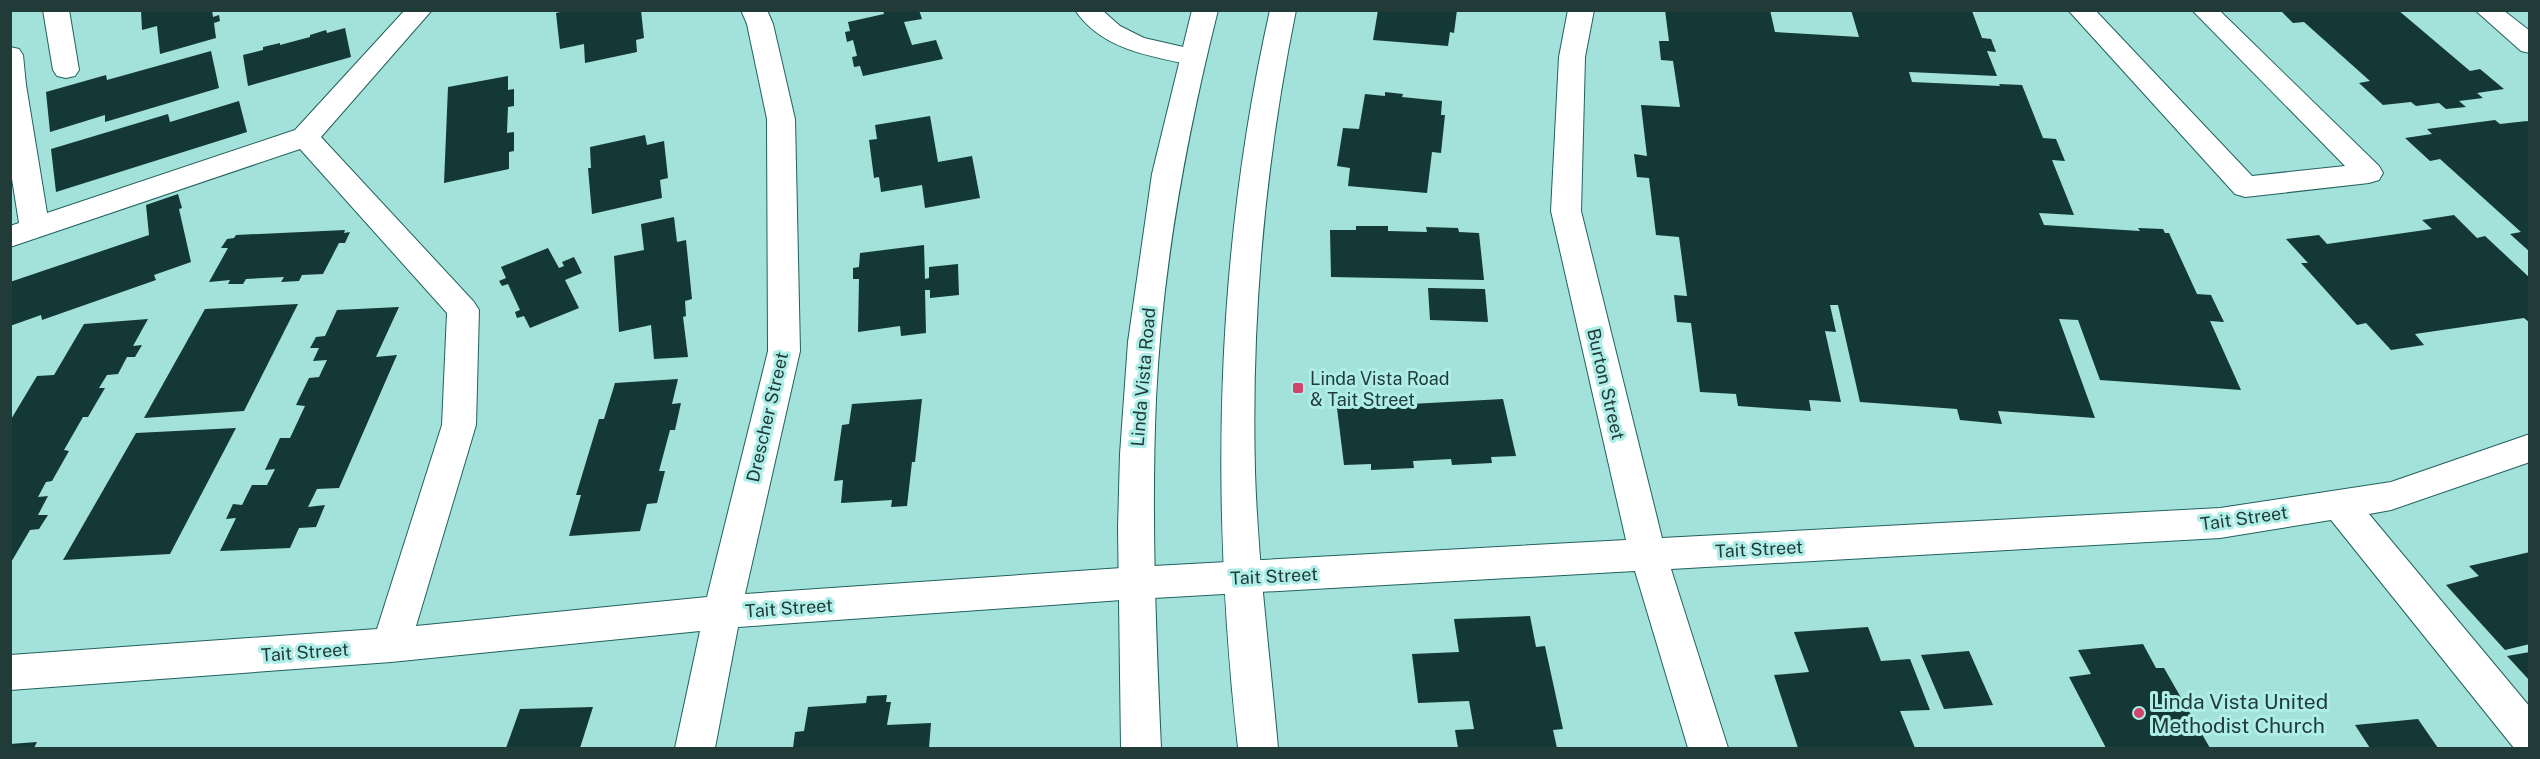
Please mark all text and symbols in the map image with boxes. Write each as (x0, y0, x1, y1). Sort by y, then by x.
street label: Linda Vista Road (1126, 307, 1160, 447)
street label: Burton Street (1583, 326, 1629, 442)
street label: Drescher Street (742, 350, 792, 484)
place label: Linda Vista Road & Tait Street (1310, 368, 1449, 410)
marker: Linda Vista Road & Tait Street (1291, 381, 1305, 395)
street label: Tait Street (2199, 501, 2289, 535)
street label: Tait Street (1715, 536, 1803, 562)
street label: Tait Street (1230, 563, 1318, 589)
street label: Tait Street (744, 594, 834, 622)
street label: Tait Street (260, 638, 350, 666)
place label: Linda Vista United Methodist Church (2151, 689, 2328, 738)
marker: Linda Vista United Methodist Church (2132, 706, 2146, 720)

